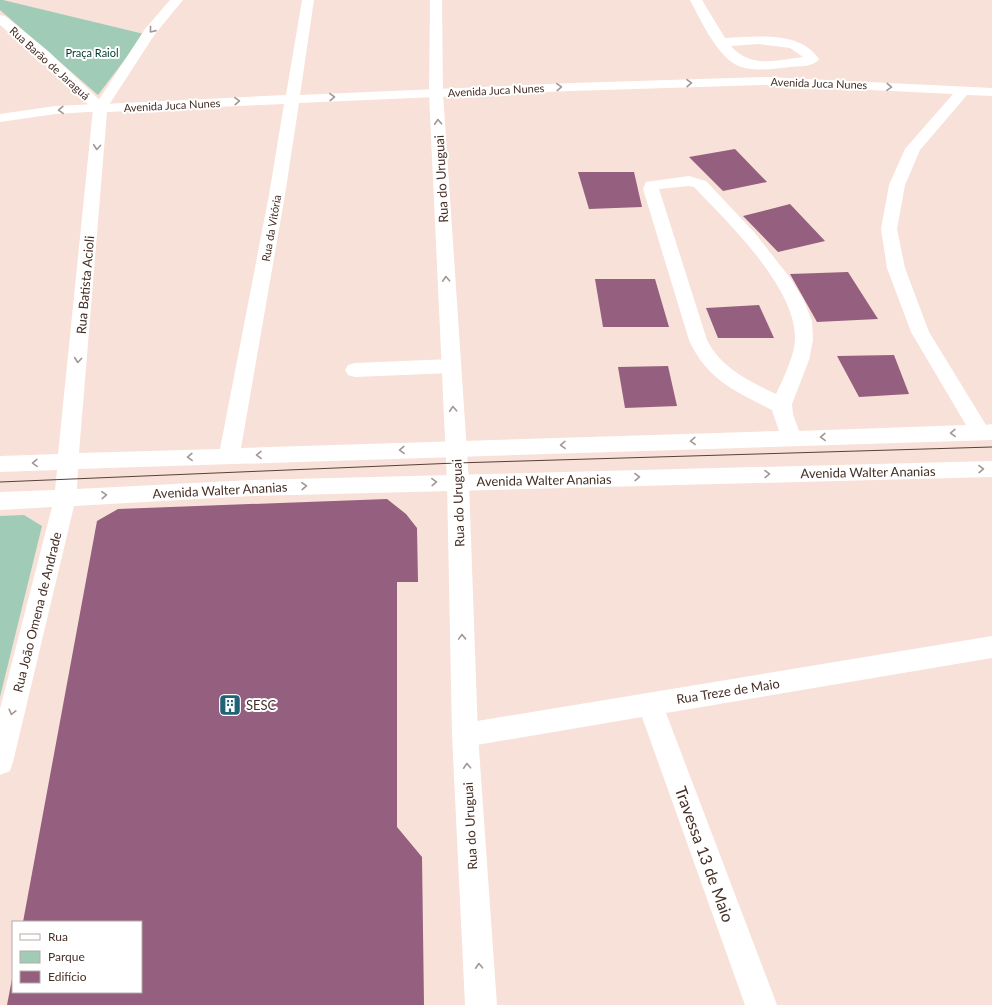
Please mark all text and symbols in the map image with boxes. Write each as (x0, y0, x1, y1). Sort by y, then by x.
street label: Rua Barão de Jaraguá (7, 24, 93, 102)
one-way arrow (150, 25, 157, 32)
park label: Praça Raiol (65, 46, 119, 59)
street label: Avenida Juca Nunes (771, 75, 868, 91)
one-way arrow (686, 79, 692, 88)
street label: Avenida Juca Nunes (447, 81, 545, 99)
one-way arrow (886, 82, 892, 91)
one-way arrow (556, 83, 562, 92)
one-way arrow (329, 93, 335, 102)
street label: Avenida Juca Nunes (123, 96, 221, 114)
one-way arrow (234, 97, 240, 106)
one-way arrow (58, 105, 64, 114)
one-way arrow (433, 119, 442, 125)
street label: Rua do Uruguai (431, 135, 451, 223)
one-way arrow (92, 144, 101, 150)
street label: Rua da Vitória (259, 194, 283, 262)
street label: Rua Batista Acioli (73, 235, 97, 335)
one-way arrow (442, 276, 450, 282)
one-way arrow (74, 357, 83, 363)
one-way arrow (449, 406, 458, 412)
one-way arrow (950, 429, 956, 438)
one-way arrow (820, 433, 826, 441)
one-way arrow (690, 437, 696, 445)
one-way arrow (560, 441, 566, 449)
one-way arrow (399, 446, 405, 454)
one-way arrow (256, 450, 262, 459)
one-way arrow (187, 453, 193, 461)
one-way arrow (32, 458, 38, 467)
street label: Rua do Uruguai (448, 459, 468, 547)
street label: Avenida Walter Ananias (800, 463, 936, 481)
one-way arrow (978, 465, 984, 473)
one-way arrow (764, 470, 770, 478)
street label: Avenida Walter Ananias (476, 471, 612, 489)
one-way arrow (634, 473, 640, 481)
street label: Avenida Walter Ananias (152, 478, 288, 502)
one-way arrow (431, 478, 437, 487)
one-way arrow (301, 482, 307, 490)
one-way arrow (101, 491, 107, 500)
street label: Rua João Omena de Andrade (9, 530, 65, 694)
one-way arrow (458, 634, 466, 640)
street label: Rua Treze de Maio (675, 675, 781, 707)
building icon: SESC (217, 692, 243, 718)
place label: SESC (246, 697, 277, 713)
one-way arrow (9, 709, 17, 715)
one-way arrow (462, 763, 471, 769)
street label: Rua do Uruguai (460, 782, 480, 870)
street label: Travessa 13 de Maio (672, 783, 738, 925)
legend (12, 921, 142, 993)
text: Rua (48, 929, 68, 944)
text: Parque (48, 949, 85, 964)
one-way arrow (474, 963, 483, 969)
text: Edifício (48, 969, 87, 984)

